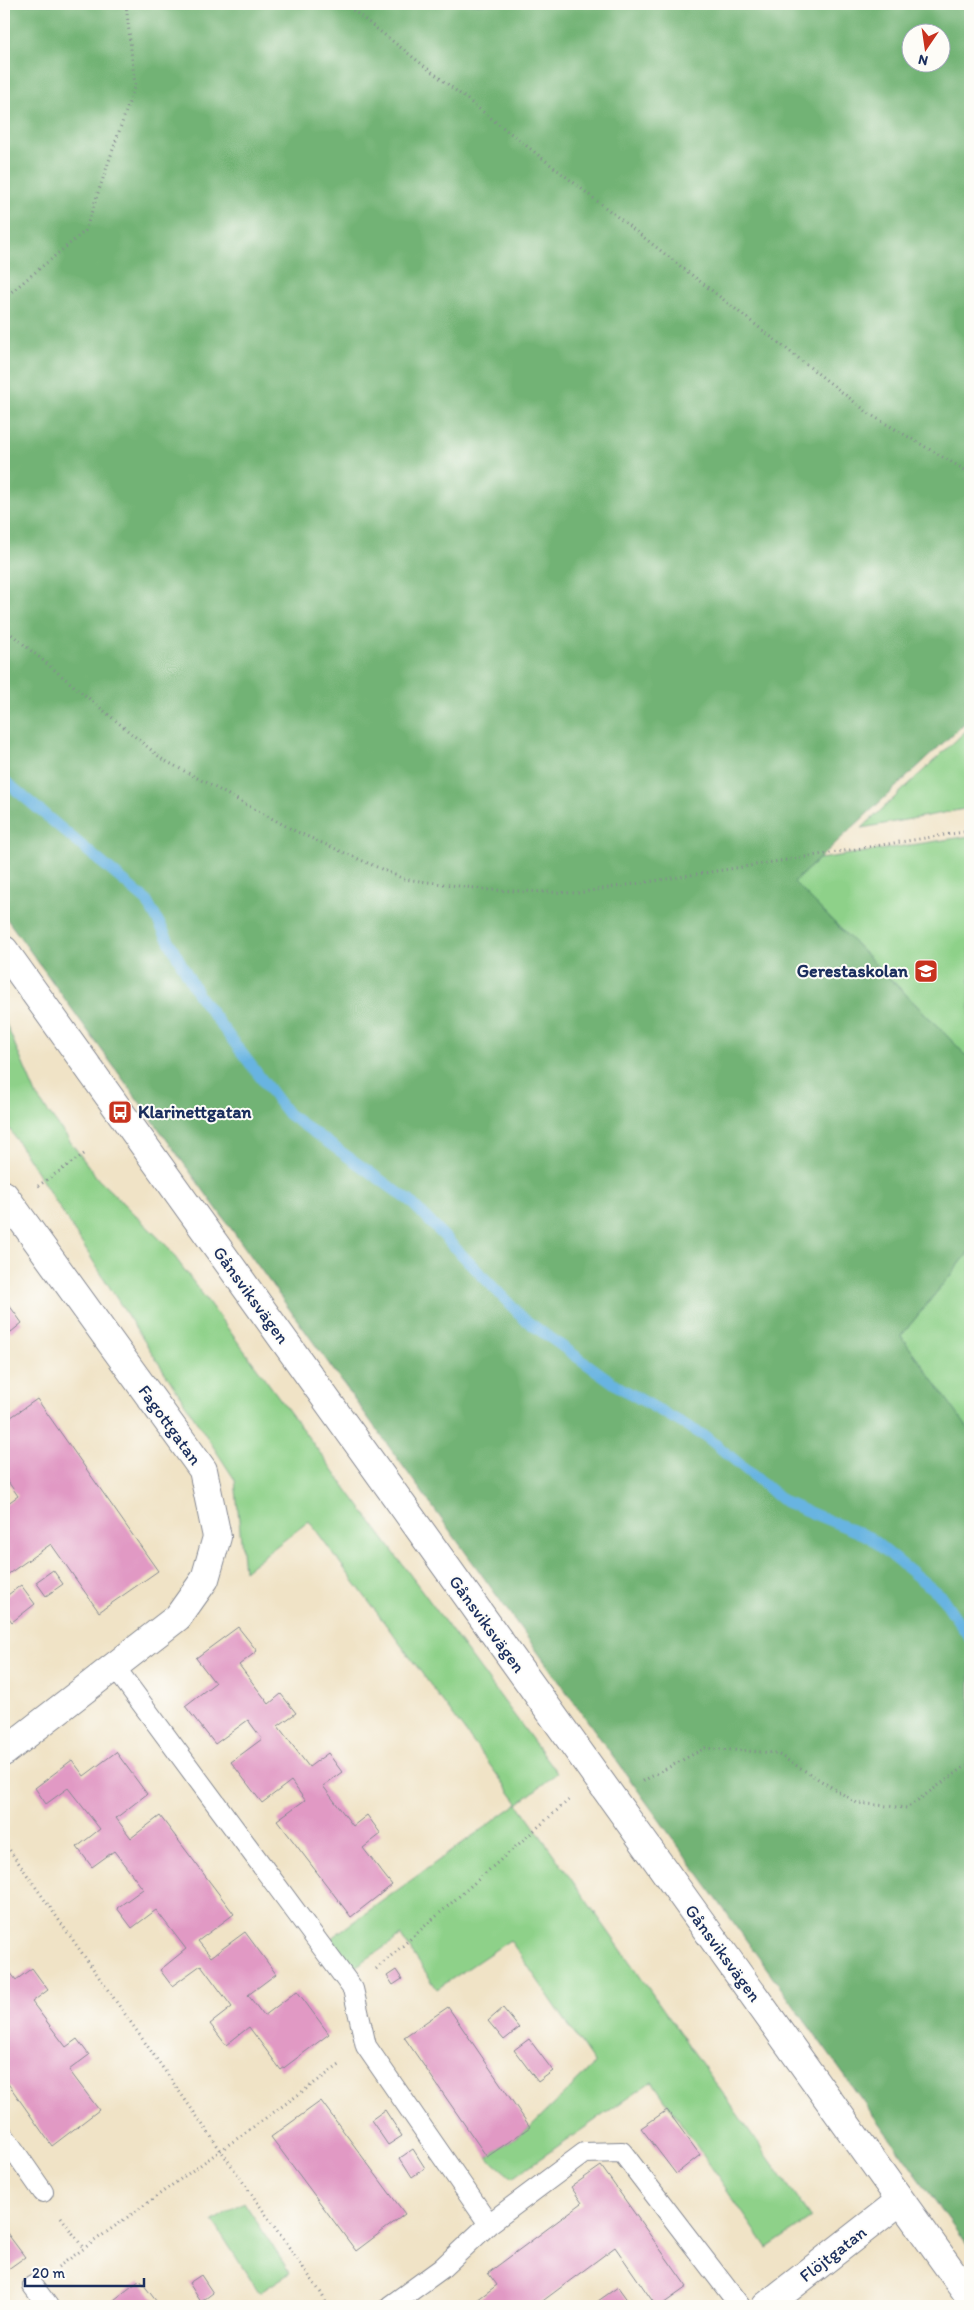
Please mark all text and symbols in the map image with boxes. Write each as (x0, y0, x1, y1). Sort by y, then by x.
north arrow (902, 22, 952, 72)
text: N (917, 51, 930, 70)
school or university icon: Gerestaskolan (913, 958, 939, 984)
place label: Gerestaskolan (797, 960, 909, 982)
bus stop icon: Klarinettgatan (107, 1099, 133, 1125)
place label: Klarinettgatan (138, 1101, 252, 1123)
street label: Gånsviksvägen (208, 1242, 294, 1348)
street label: Fagottgatan (133, 1381, 207, 1469)
street label: Gånsviksvägen (444, 1571, 530, 1677)
street label: Gånsviksvägen (680, 1900, 766, 2006)
street label: Flöjtgatan (795, 2221, 871, 2287)
scale bar (25, 2255, 144, 2287)
text: 20 m (32, 2264, 66, 2282)

